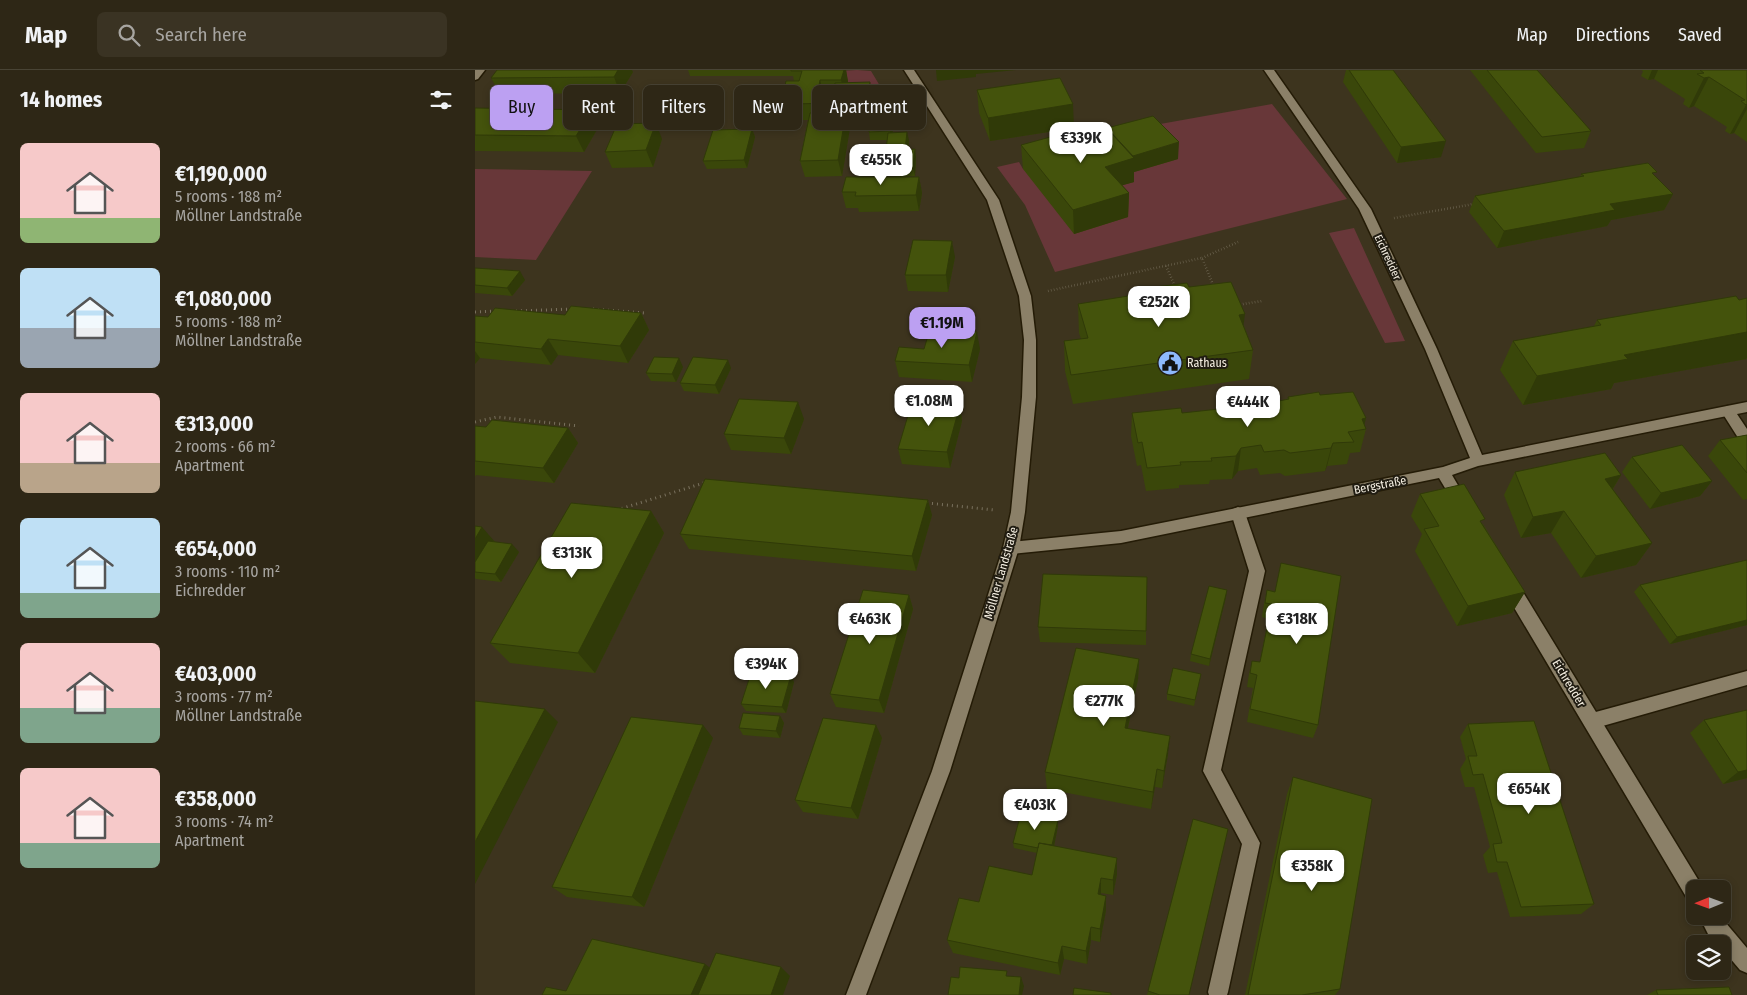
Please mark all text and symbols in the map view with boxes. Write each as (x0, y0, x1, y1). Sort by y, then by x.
search box (97, 12, 447, 57)
text: Map (25, 21, 67, 49)
icon: search (115, 21, 143, 49)
text: Search here (155, 23, 247, 46)
text: Map (1516, 24, 1548, 46)
text: Directions (1576, 24, 1650, 46)
text: Saved (1678, 24, 1722, 46)
chip: Buy (490, 85, 553, 130)
chip: Rent (563, 85, 633, 130)
chip: Filters (643, 85, 724, 130)
chip: New (734, 85, 802, 130)
chip: Apartment (812, 85, 926, 130)
icon: filters (427, 86, 455, 114)
text: 14 homes (20, 87, 102, 113)
pin: €339K (1046, 122, 1116, 164)
text: €339K (1060, 128, 1102, 147)
pin: €455K (846, 144, 916, 186)
text: €455K (860, 150, 902, 169)
text: €1,190,000 (175, 161, 267, 187)
icon: home (60, 163, 120, 223)
text: 5 rooms · 188 m² (175, 187, 282, 206)
text: Möllner Landstraße (175, 206, 302, 225)
street label: Eichredder (1371, 233, 1404, 282)
text: €1,080,000 (175, 286, 272, 312)
pin: €252K (1124, 286, 1194, 328)
icon: home (60, 288, 120, 348)
text: €252K (1139, 292, 1179, 311)
pin: €1.19M (901, 306, 983, 349)
text: 5 rooms · 188 m² (175, 312, 282, 331)
text: €1.19M (920, 313, 964, 332)
text: Möllner Landstraße (175, 331, 302, 350)
public building icon: Rathaus (1157, 350, 1183, 376)
place label: Rathaus (1187, 356, 1227, 370)
pin: €1.08M (888, 384, 970, 427)
pin: €444K (1213, 386, 1283, 428)
text: €1.08M (905, 391, 953, 410)
text: €444K (1227, 392, 1269, 411)
text: €313,000 (175, 411, 253, 437)
icon: home (60, 413, 120, 473)
text: 2 rooms · 66 m² (175, 437, 275, 456)
text: Apartment (175, 456, 244, 475)
street label: Bergstraße (1353, 473, 1407, 497)
street label: Möllner Landstraße (981, 525, 1021, 621)
text: €654,000 (175, 536, 257, 562)
pin: €313K (537, 536, 607, 579)
icon: home (60, 538, 120, 598)
text: €313K (552, 543, 592, 562)
text: 3 rooms · 110 m² (175, 562, 280, 581)
text: Eichredder (175, 581, 246, 600)
pin: €463K (835, 602, 905, 645)
pin: €318K (1262, 602, 1332, 645)
text: €463K (849, 609, 891, 628)
text: €318K (1277, 609, 1317, 628)
pin: €394K (731, 648, 801, 690)
text: €394K (745, 654, 787, 673)
street label: Eichredder (1549, 657, 1589, 710)
text: €403,000 (175, 661, 256, 687)
icon: home (60, 663, 120, 723)
pin: €277K (1069, 684, 1139, 727)
text: 3 rooms · 77 m² (175, 687, 273, 706)
text: €277K (1085, 691, 1123, 710)
text: Möllner Landstraße (175, 706, 302, 725)
pin: €654K (1494, 772, 1564, 815)
text: €654K (1508, 779, 1550, 798)
text: €358,000 (175, 786, 256, 812)
icon: home (60, 788, 120, 848)
pin: €403K (1000, 788, 1070, 831)
text: €403K (1014, 795, 1056, 814)
text: 3 rooms · 74 m² (175, 812, 273, 831)
text: Apartment (175, 831, 244, 850)
pin: €358K (1277, 850, 1347, 892)
text: €358K (1291, 856, 1333, 875)
north arrow (1686, 880, 1731, 925)
map controls (1686, 880, 1731, 980)
button: layers (1686, 935, 1731, 980)

